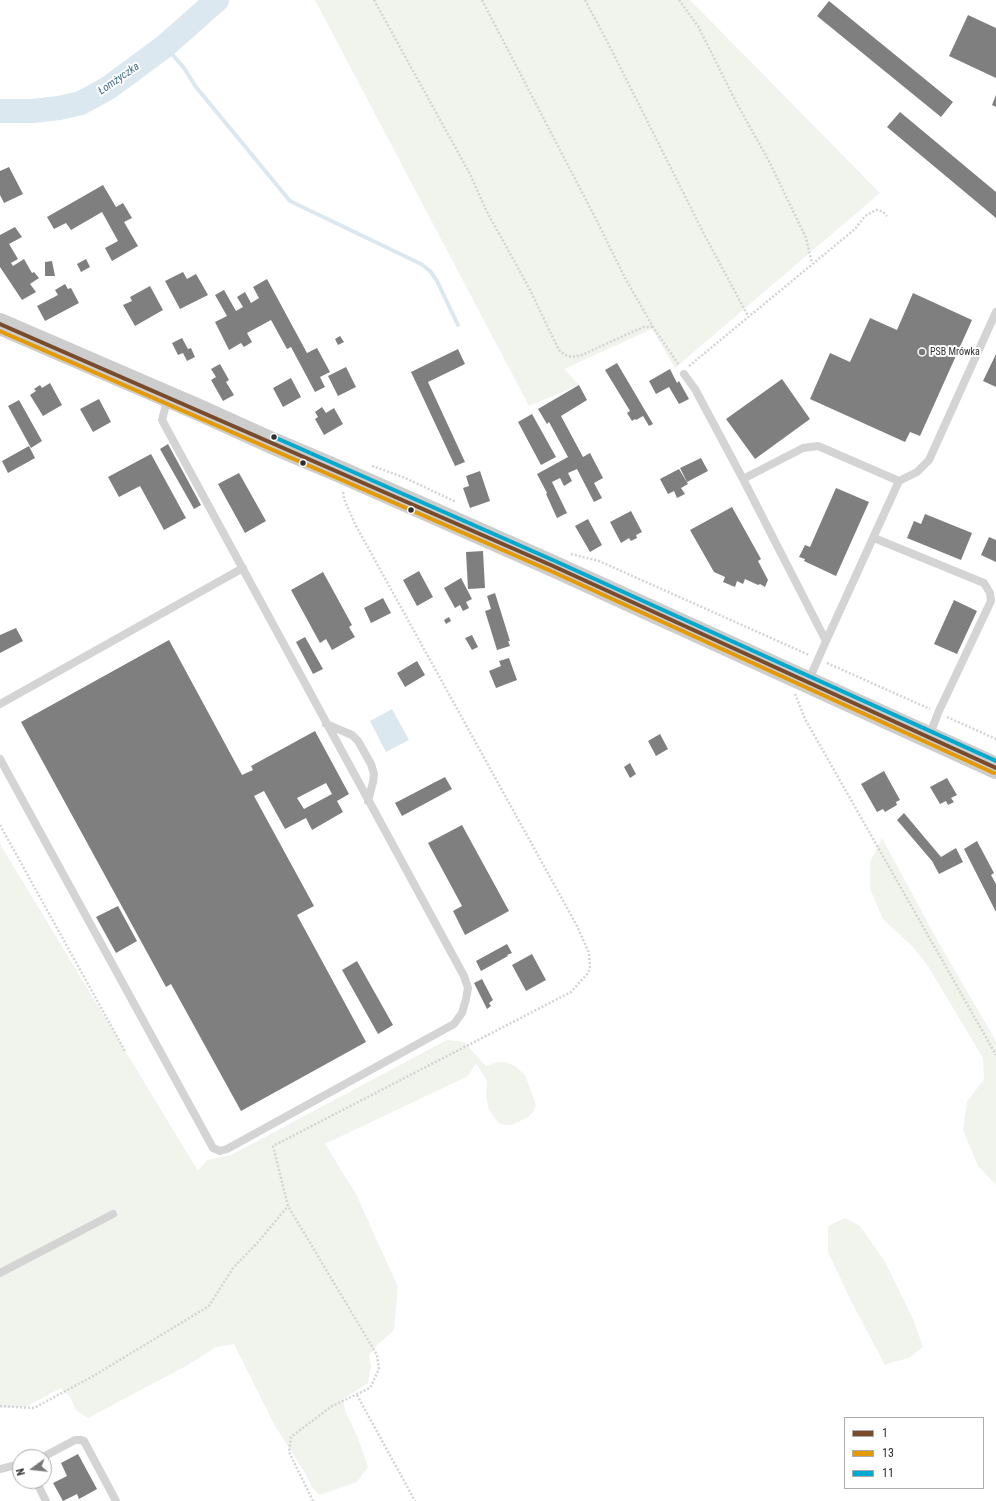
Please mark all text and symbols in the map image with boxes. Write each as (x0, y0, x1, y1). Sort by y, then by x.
water label: Łomżyczka (96, 60, 142, 98)
place label: PSB Mrówka (930, 346, 980, 358)
marker: PSB Mrówka (917, 347, 927, 357)
unlabelled marker (269, 432, 279, 442)
unlabelled marker (298, 458, 308, 468)
unlabelled marker (406, 505, 416, 515)
legend (844, 1417, 984, 1489)
text: 1 (882, 1426, 888, 1440)
text: 13 (882, 1446, 894, 1460)
north arrow (12, 1449, 52, 1489)
text: 11 (882, 1466, 894, 1480)
text: N (14, 1467, 28, 1477)

